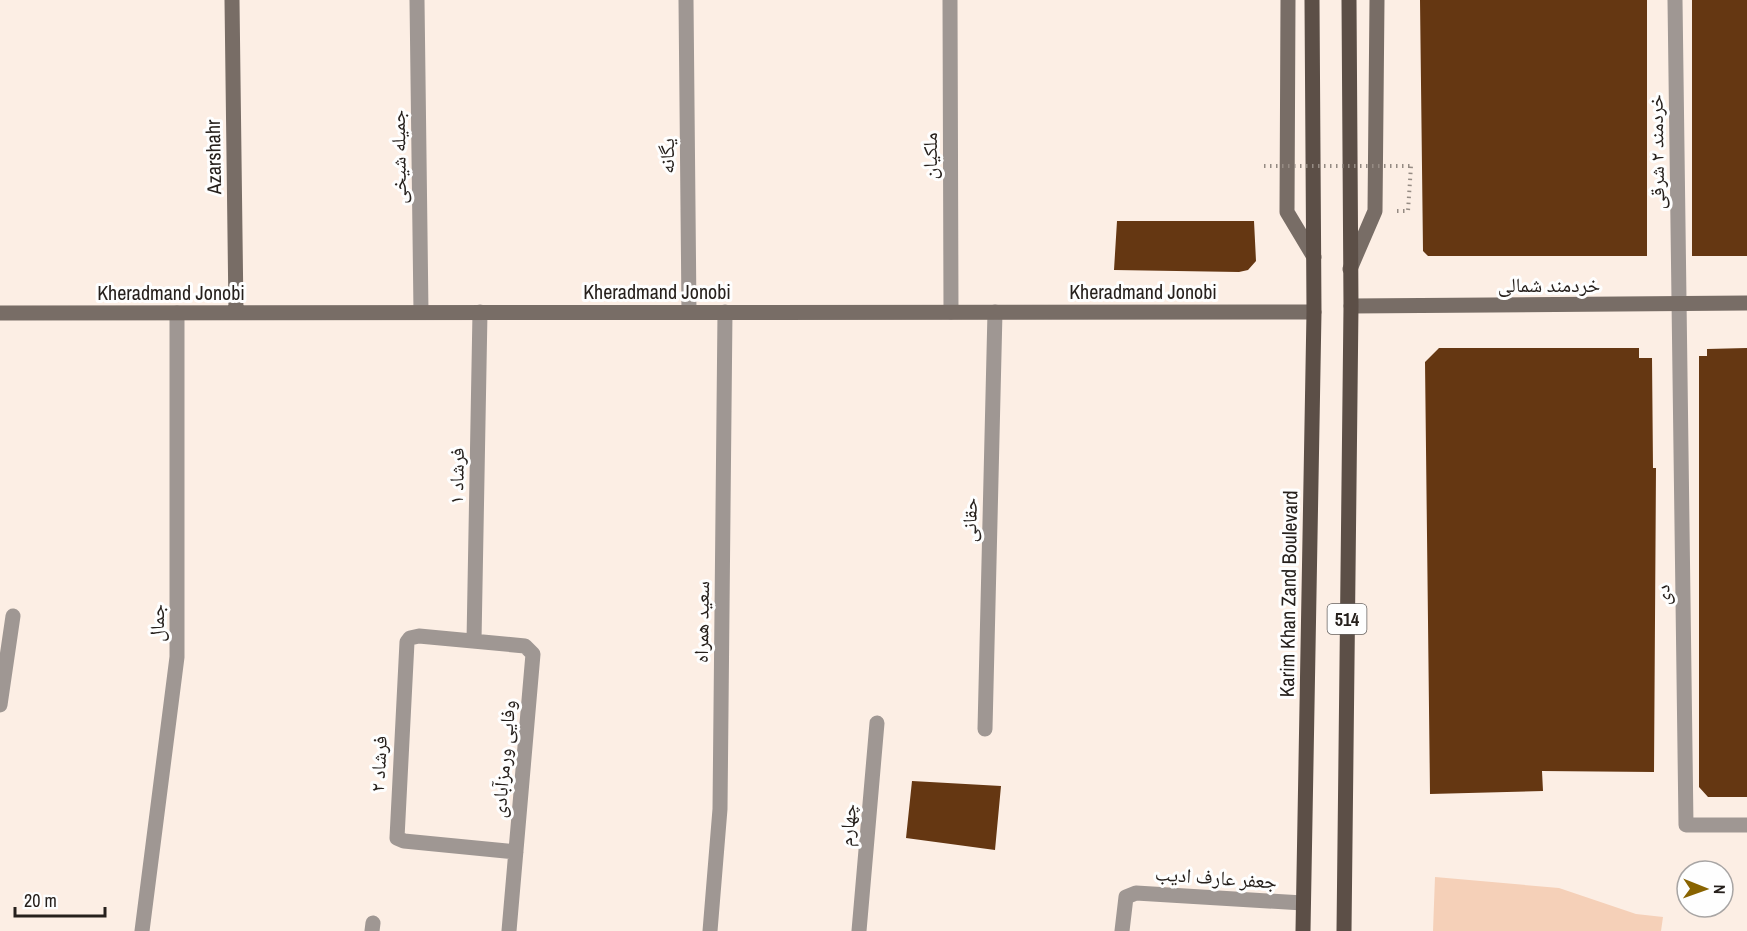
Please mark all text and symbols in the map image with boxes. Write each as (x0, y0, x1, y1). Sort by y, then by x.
street label: خردمند ۲ شرقی (1641, 94, 1671, 210)
street label: جمیله شیخی (384, 109, 412, 204)
street label: Azarshahr (199, 119, 227, 196)
street label: ملکیان (916, 132, 943, 180)
street label: یگانه (653, 138, 680, 174)
street label: خردمند شمالی (1498, 271, 1601, 298)
street label: Kheradmand Jonobi (583, 278, 731, 305)
street label: Kheradmand Jonobi (1069, 278, 1217, 305)
street label: Kheradmand Jonobi (97, 279, 245, 306)
street label: فرشاد ۱ (442, 448, 470, 504)
street label: Karim Khan Zand Boulevard (1273, 490, 1303, 698)
street label: حقانی (955, 497, 983, 543)
street label: سعید همراه (687, 581, 715, 663)
street label: دی (1648, 584, 1676, 606)
street label: جمال (143, 604, 170, 642)
road number: 514 (1328, 604, 1366, 634)
street label: وفایی ورمزآبادی (484, 699, 522, 819)
street label: فرشاد ۲ (363, 735, 393, 793)
street label: چهارم (832, 802, 863, 848)
street label: جعفر عارف ادیب (1154, 859, 1278, 895)
north arrow (1675, 859, 1735, 919)
scale bar (15, 880, 105, 918)
text: N (1709, 884, 1731, 894)
text: 20 m (24, 888, 57, 913)

